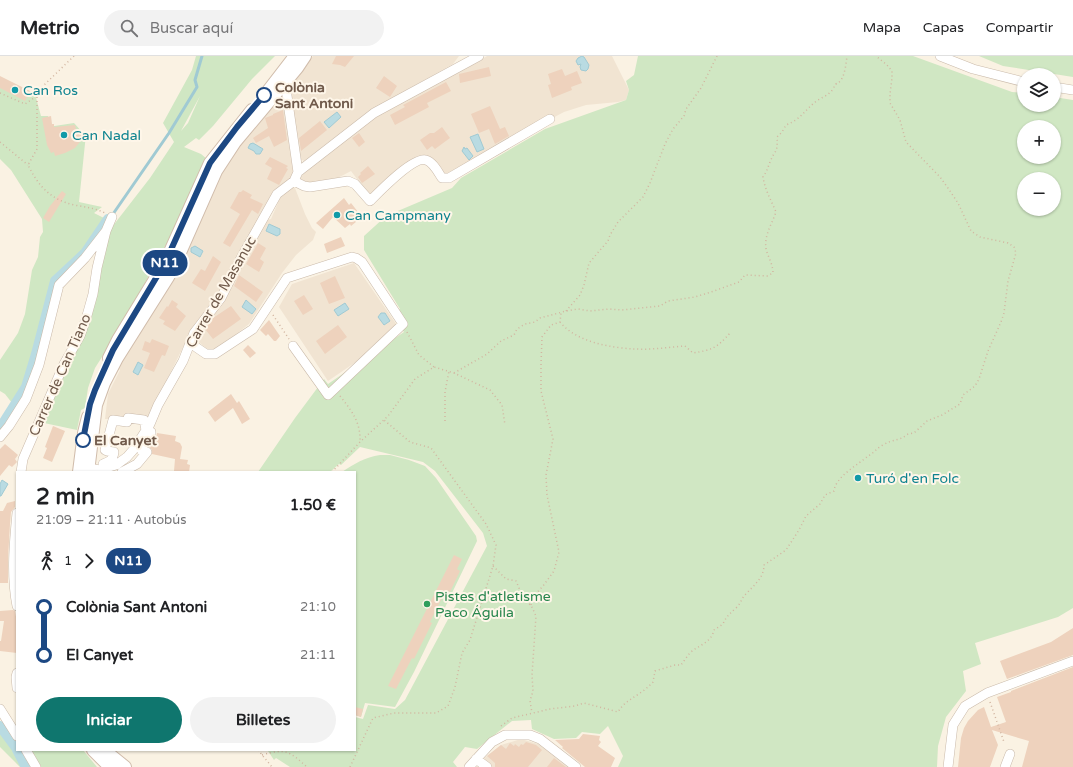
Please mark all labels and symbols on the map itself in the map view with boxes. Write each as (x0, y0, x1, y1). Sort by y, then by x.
place label: Colònia Sant Antoni (275, 79, 353, 112)
place label: Can Ros (23, 82, 78, 99)
marker: Can Ros (10, 85, 20, 95)
marker: Colònia Sant Antoni (256, 87, 272, 103)
place label: Can Nadal (72, 127, 141, 144)
marker: Can Nadal (59, 130, 69, 140)
place label: Can Campmany (345, 207, 451, 224)
marker: Can Campmany (332, 210, 342, 220)
street label: Carrer de Masanuc (182, 233, 260, 351)
line badge: N11 (142, 250, 188, 276)
street label: Carrer de Can Tiano (25, 311, 95, 439)
marker: El Canyet (75, 432, 91, 448)
place label: El Canyet (94, 432, 157, 449)
place label: Turó d'en Folc (866, 470, 959, 487)
marker: Turó d'en Folc (853, 473, 863, 483)
place label: Pistes d'atletisme Paco Águila (435, 588, 551, 621)
marker: Pistes d'atletisme Paco Águila (422, 599, 432, 609)

